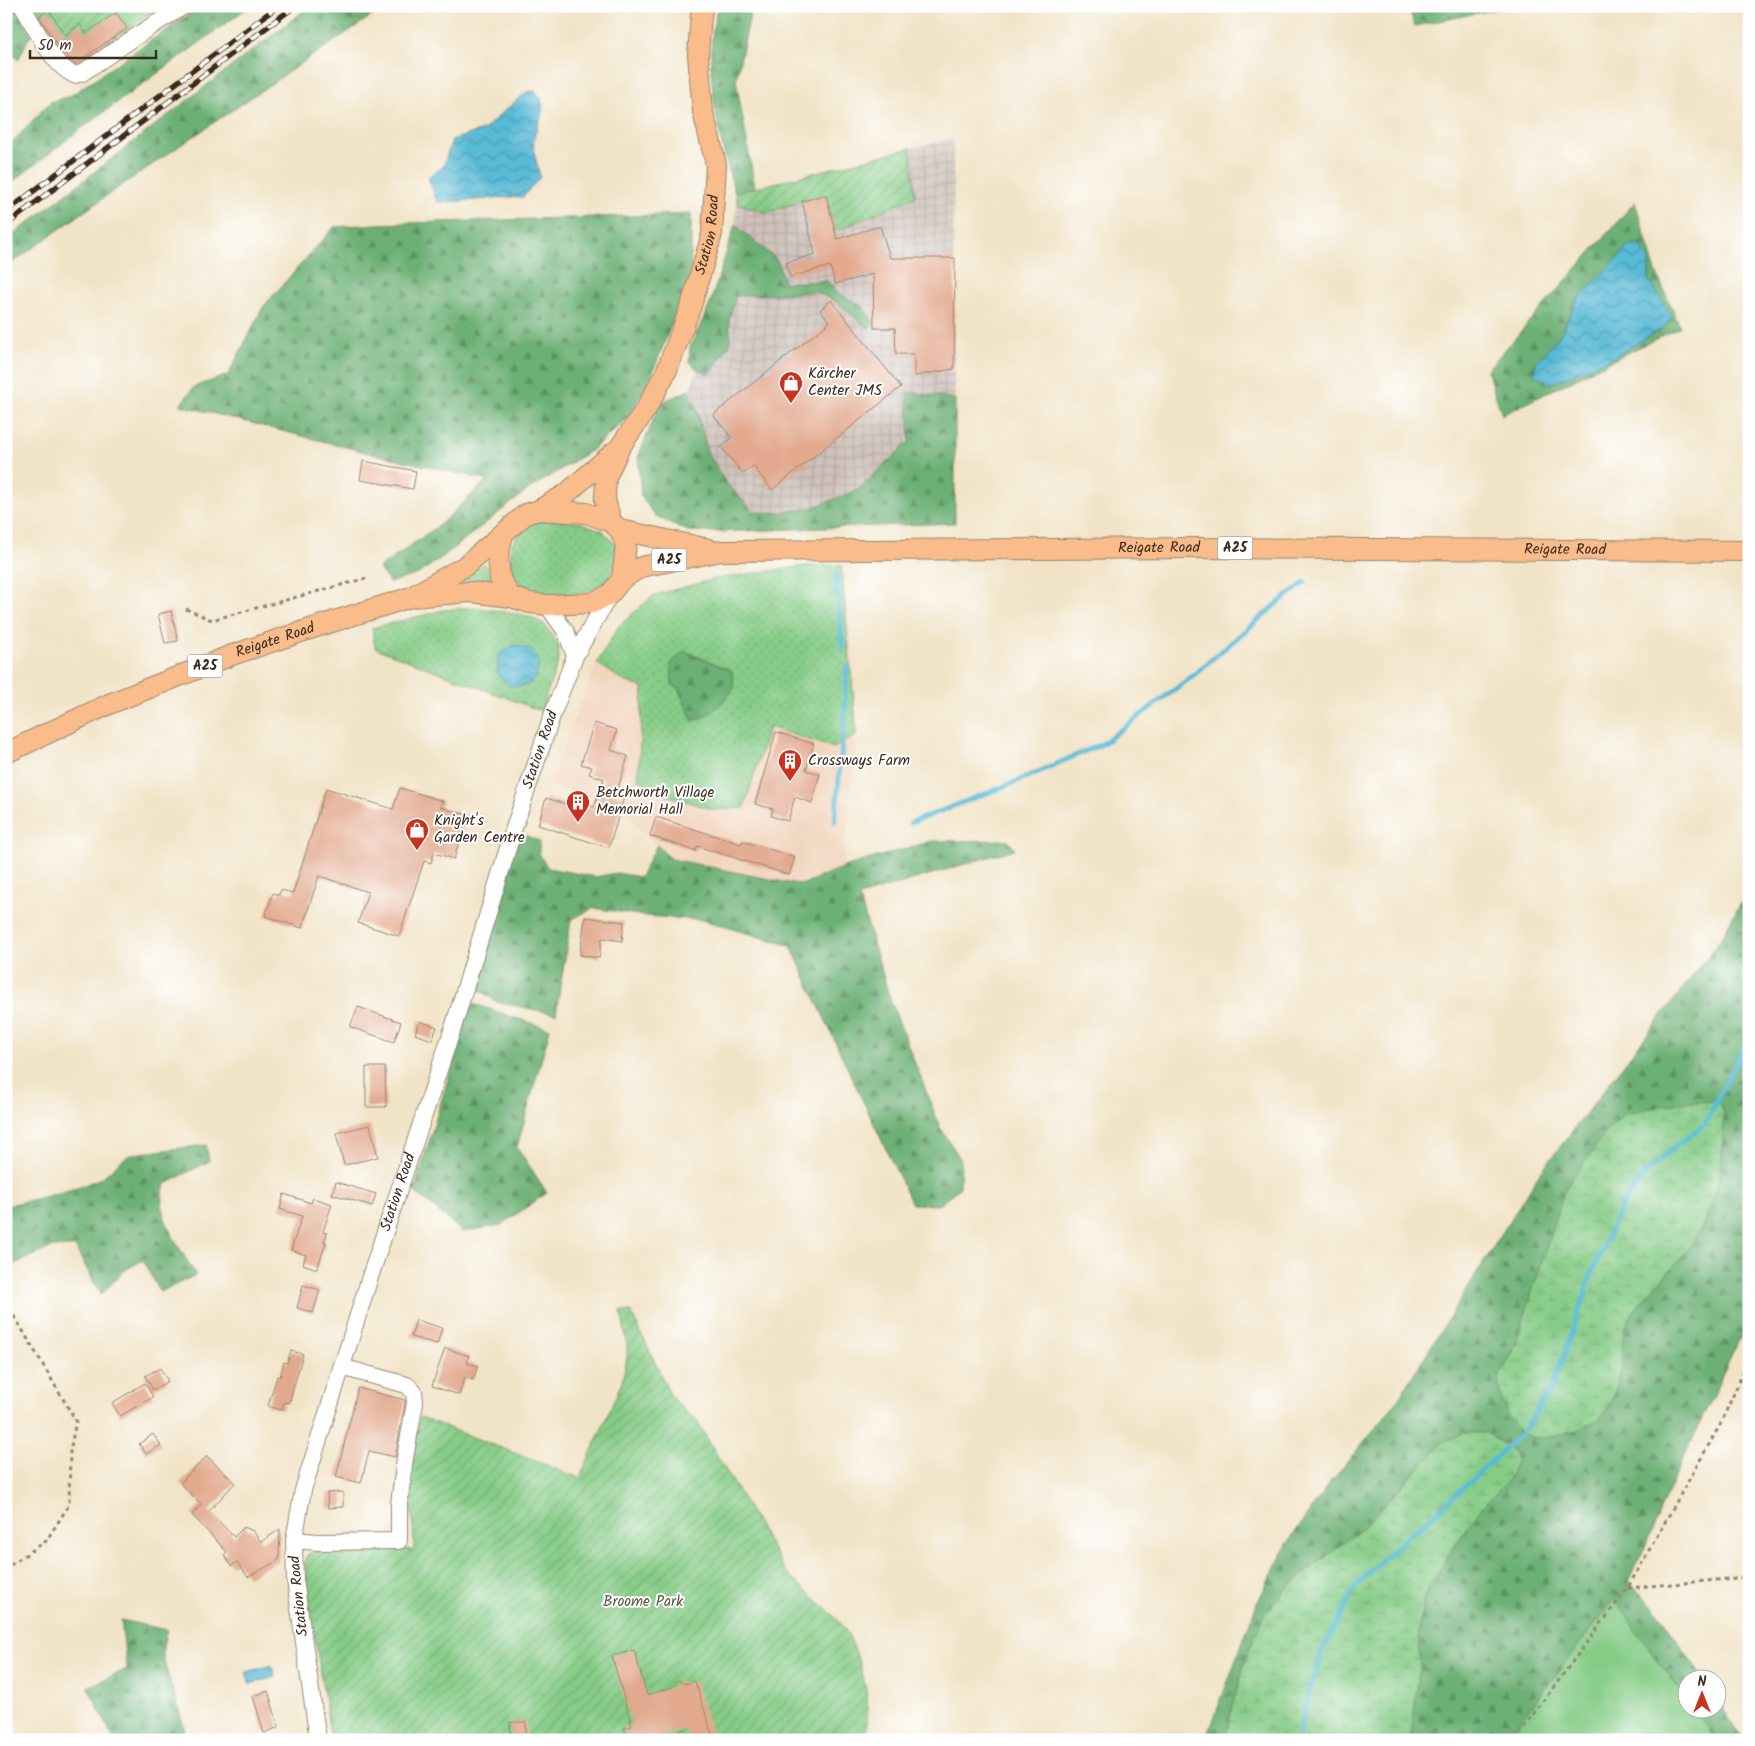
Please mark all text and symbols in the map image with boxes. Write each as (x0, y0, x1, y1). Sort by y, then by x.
scale bar (30, 28, 156, 60)
text: 50 m (38, 34, 72, 58)
street label: Station Road (689, 194, 726, 278)
place label: Kärcher Center JMS (808, 362, 882, 403)
shop icon: Kärcher Center JMS (778, 370, 804, 404)
street label: Reigate Road (1118, 536, 1200, 560)
road number: A25 (1218, 536, 1252, 560)
street label: Reigate Road (1524, 538, 1606, 562)
road number: A25 (652, 548, 686, 572)
street label: Reigate Road (233, 616, 318, 665)
road number: A25 (188, 654, 222, 678)
street label: Station Road (516, 707, 565, 792)
building icon: Crossways Farm (777, 748, 803, 782)
place label: Crossways Farm (808, 749, 910, 773)
place label: Betchworth Village Memorial Hall (596, 781, 715, 822)
building icon: Betchworth Village Memorial Hall (565, 789, 591, 823)
place label: Knight's Garden Centre (434, 809, 525, 850)
shop icon: Knight's Garden Centre (404, 817, 430, 851)
street label: Station Road (374, 1150, 423, 1235)
street label: Station Road (283, 1554, 315, 1638)
park label: Broome Park (603, 1590, 684, 1614)
north arrow (1678, 1668, 1728, 1718)
text: N (1698, 1671, 1707, 1693)

